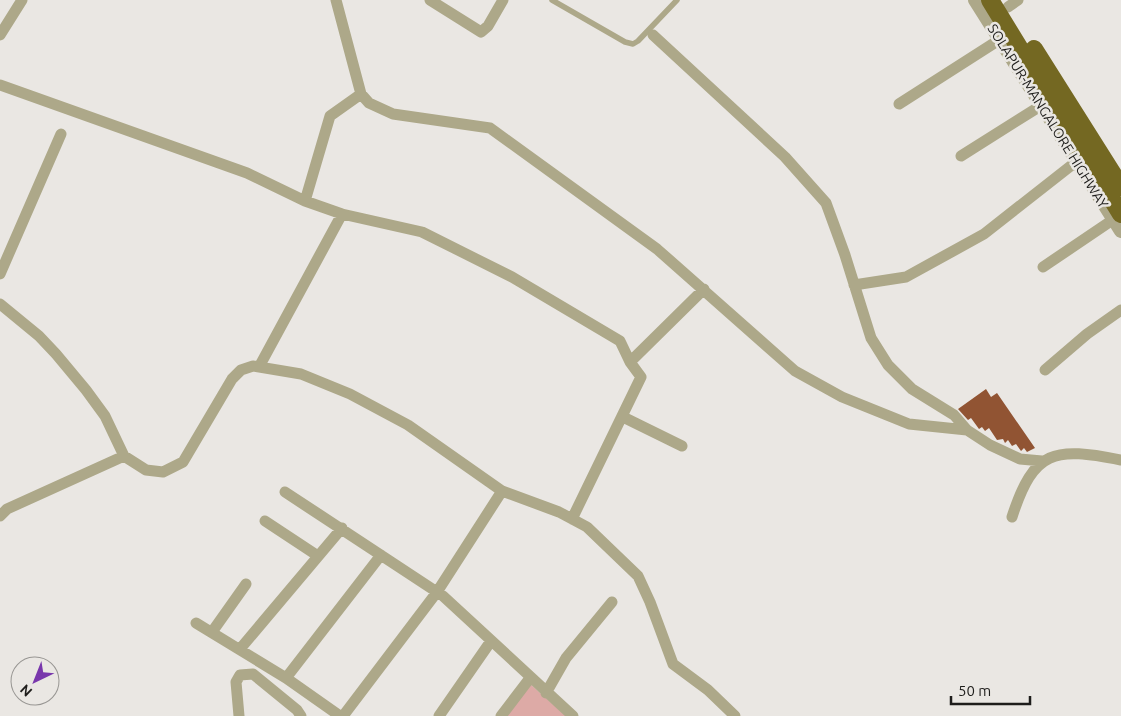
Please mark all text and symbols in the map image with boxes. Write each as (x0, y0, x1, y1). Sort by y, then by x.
street label: SOLAPUR-MANGALORE HIGHWAY (985, 21, 1111, 211)
north arrow (10, 656, 60, 706)
scale bar (951, 674, 1030, 706)
text: N (17, 681, 35, 700)
text: 50 m (958, 682, 991, 699)

